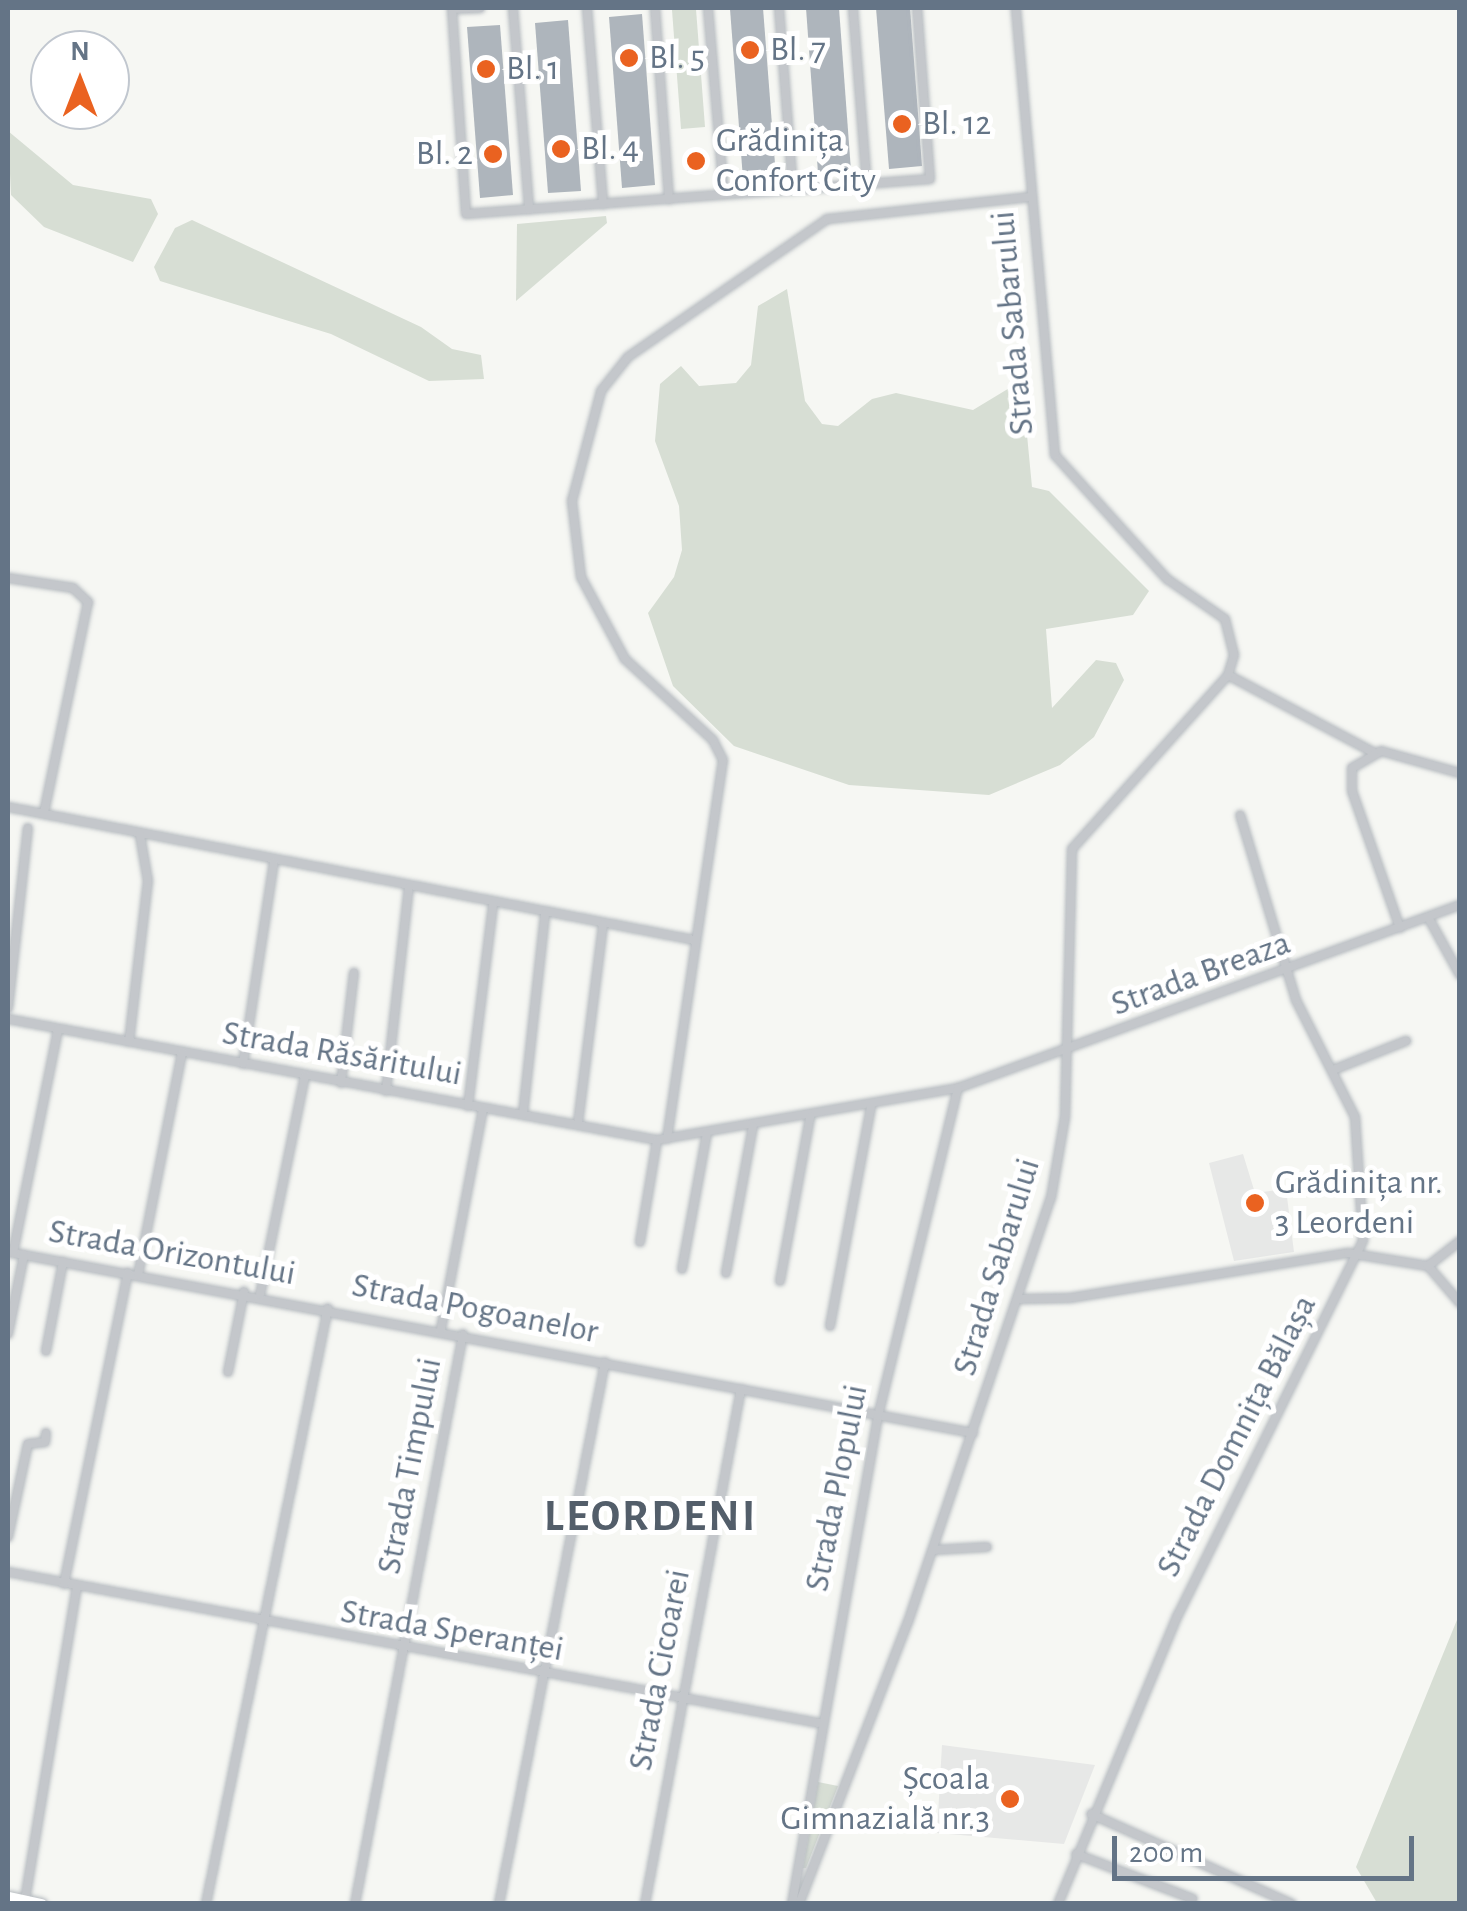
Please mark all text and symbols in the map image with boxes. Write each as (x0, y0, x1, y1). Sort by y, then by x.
place label: Bl. 7 (770, 29, 826, 71)
north arrow (30, 30, 130, 130)
place label: Bl. 5 (649, 37, 705, 79)
text: N (70, 38, 90, 66)
marker: Bl. 7 (739, 39, 761, 61)
marker: Bl. 5 (618, 47, 640, 69)
place label: Bl. 1 (506, 48, 559, 90)
marker: Bl. 1 (475, 58, 497, 80)
place label: Bl. 12 (922, 103, 991, 145)
marker: Bl. 12 (891, 113, 913, 135)
place label: Grădinița Confort City (716, 120, 876, 202)
place label: Bl. 4 (581, 128, 639, 170)
place label: Bl. 2 (416, 133, 473, 175)
marker: Bl. 4 (550, 138, 572, 160)
marker: Bl. 2 (482, 143, 504, 165)
marker: Grădinița Confort City (685, 150, 707, 172)
street label: Strada Sabarului (982, 209, 1044, 437)
street label: Strada Breaza (1106, 922, 1296, 1026)
street label: Strada Răsăritului (219, 1012, 465, 1096)
street label: Strada Sabarului (944, 1153, 1050, 1381)
place label: Grădinița nr. 3 Leordeni (1275, 1162, 1443, 1244)
marker: Grădinița nr. 3 Leordeni (1244, 1192, 1266, 1214)
street label: Strada Orizontului (45, 1211, 299, 1295)
street label: Strada Pogoanelor (348, 1265, 602, 1353)
street label: Strada Domnița Bălașa (1148, 1288, 1326, 1584)
street label: Strada Timpului (368, 1354, 452, 1578)
street label: Strada Plopului (796, 1381, 878, 1595)
district label: LEORDENI (544, 1490, 758, 1544)
street label: Strada Cicoarei (620, 1566, 700, 1774)
street label: Strada Speranței (337, 1591, 567, 1671)
place label: Școala Gimnazială nr.3 (780, 1758, 990, 1840)
marker: Școala Gimnazială nr.3 (999, 1788, 1021, 1810)
scale bar (1117, 1816, 1420, 1878)
text: 200 m (1129, 1838, 1203, 1868)

